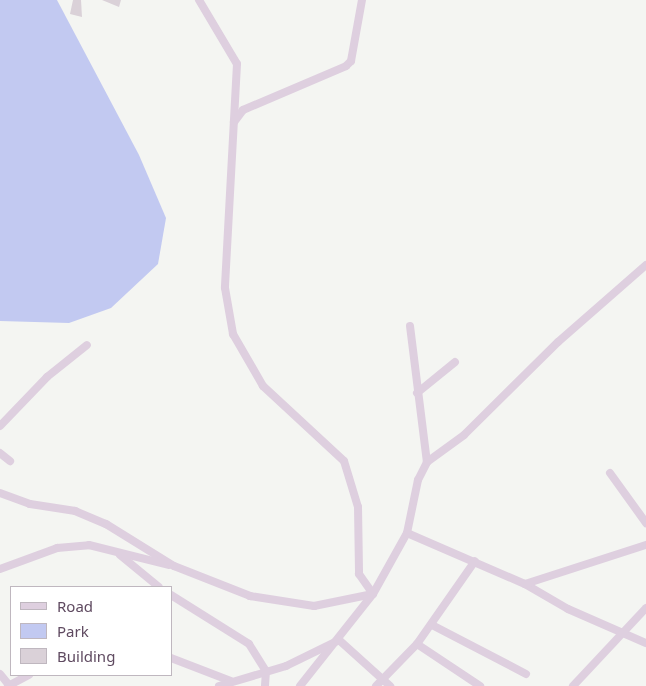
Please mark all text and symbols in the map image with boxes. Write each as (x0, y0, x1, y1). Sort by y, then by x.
legend (10, 586, 172, 676)
text: Road (57, 596, 93, 616)
text: Park (57, 621, 89, 641)
text: Building (57, 646, 115, 666)

